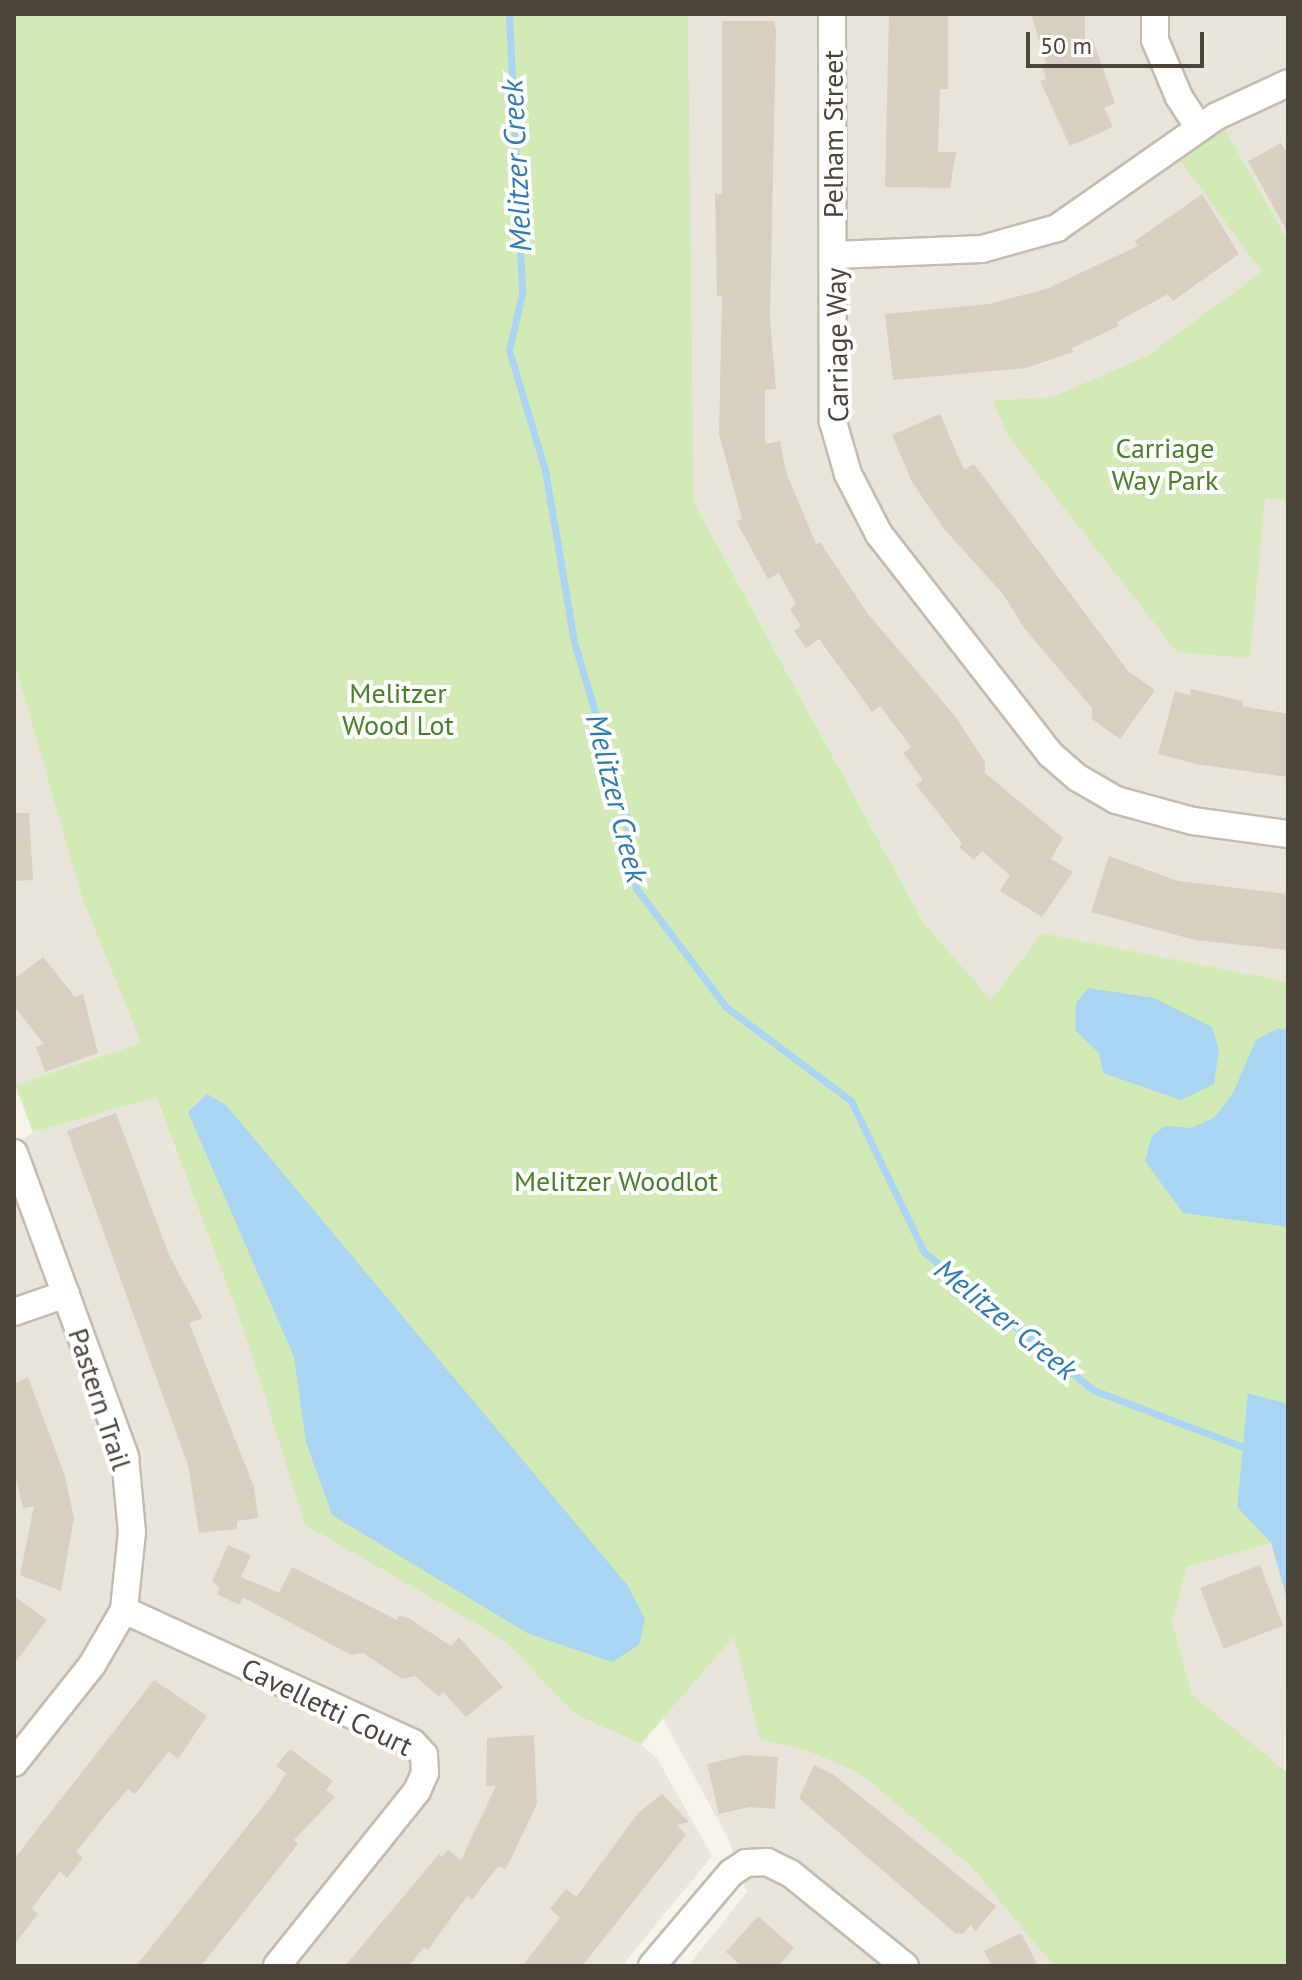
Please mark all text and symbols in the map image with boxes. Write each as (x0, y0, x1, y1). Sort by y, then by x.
scale bar (1030, 16, 1208, 66)
text: 50 m (1040, 30, 1092, 61)
street label: Pelham Street (816, 50, 850, 218)
water label: Melitzer Creek (494, 79, 538, 253)
street label: Carriage Way (819, 267, 855, 423)
park label: Carriage Way Park (1111, 431, 1219, 497)
park label: Melitzer Wood Lot (342, 676, 454, 742)
water label: Melitzer Creek (579, 710, 655, 886)
park label: Melitzer Woodlot (514, 1164, 718, 1198)
water label: Melitzer Creek (928, 1251, 1084, 1387)
street label: Pastern Trail (61, 1324, 139, 1474)
street label: Cavelletti Court (236, 1651, 418, 1763)

